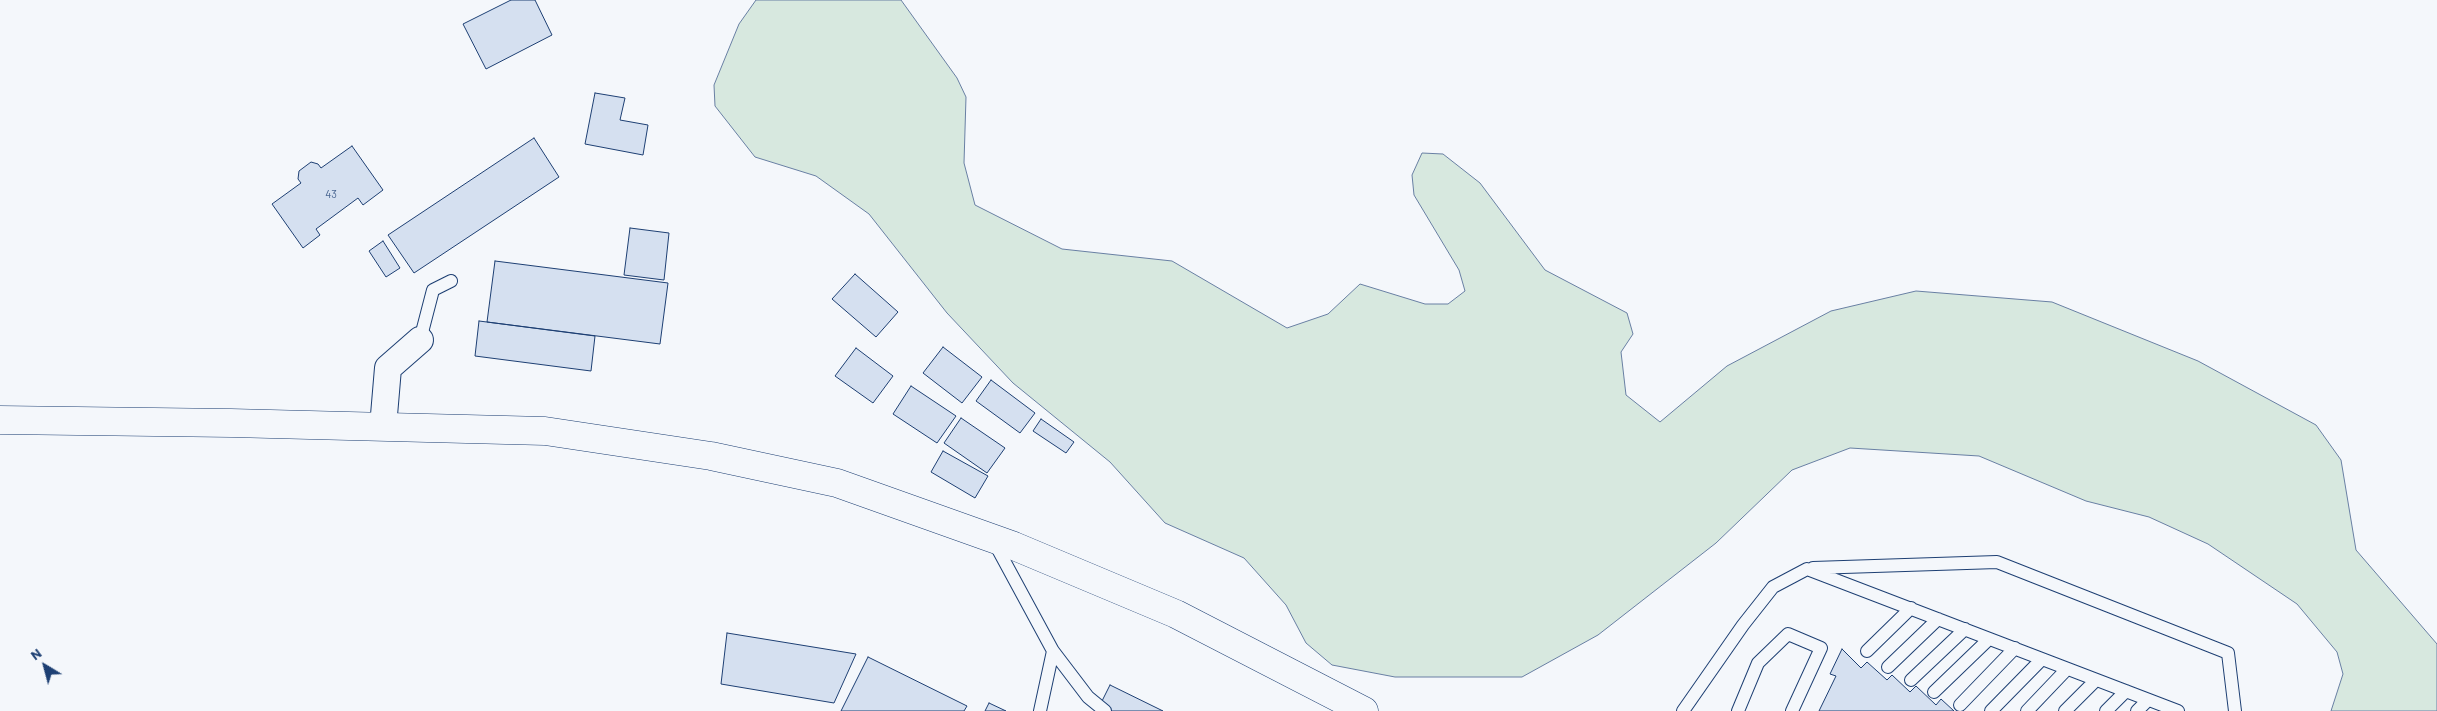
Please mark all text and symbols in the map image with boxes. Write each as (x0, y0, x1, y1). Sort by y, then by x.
house number: 43 (325, 187, 337, 201)
north arrow (20, 641, 70, 691)
text: N (27, 644, 45, 663)

